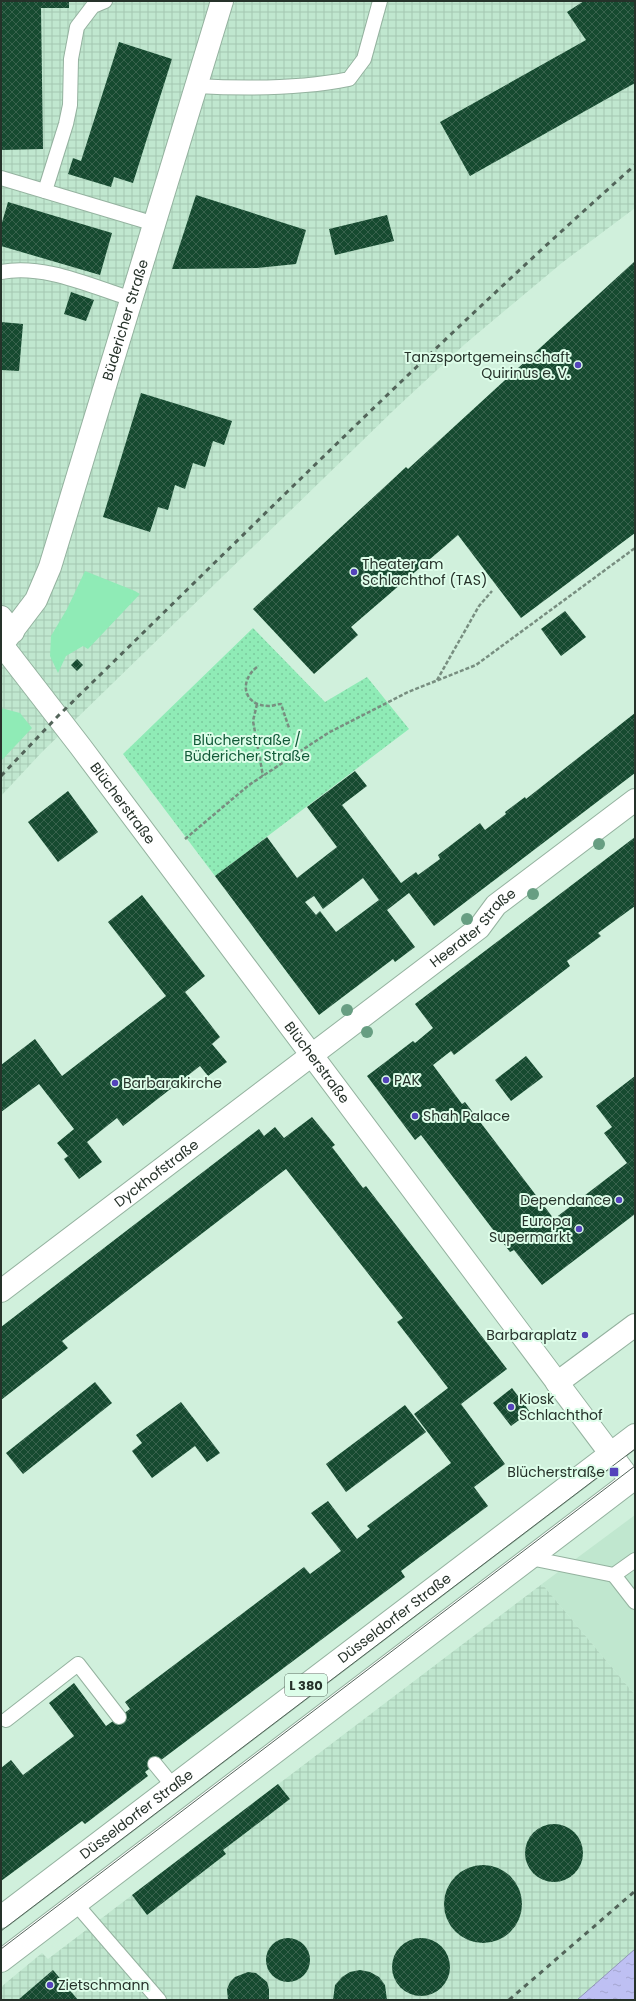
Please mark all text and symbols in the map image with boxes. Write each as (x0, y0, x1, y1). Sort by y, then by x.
street label: Büdericher Straße (97, 256, 153, 383)
place label: Tanzsportgemeinschaft Quirinus e. V. (404, 347, 570, 383)
marker: Tanzsportgemeinschaft Quirinus e. V. (573, 360, 583, 370)
place label: Theater am Schlachthof (TAS) (362, 554, 487, 590)
marker: Theater am Schlachthof (TAS) (349, 567, 359, 577)
park label: Blücherstraße / Büdericher Straße (184, 730, 310, 766)
street label: Blücherstraße (85, 758, 160, 848)
street label: Heerdter Straße (425, 883, 520, 972)
street label: Blücherstraße (280, 1017, 355, 1108)
place label: PAK (394, 1070, 421, 1090)
place label: Barbarakirche (123, 1073, 222, 1093)
marker: PAK (381, 1075, 391, 1085)
marker: Barbarakirche (110, 1078, 120, 1088)
place label: Shah Palace (423, 1106, 510, 1126)
marker: Shah Palace (410, 1111, 420, 1121)
street label: Dyckhofstraße (110, 1134, 203, 1212)
place label: Dependance (520, 1190, 611, 1210)
marker: Dependance (614, 1195, 624, 1205)
place label: Europa Supermarkt (489, 1211, 571, 1247)
marker: Europa Supermarkt (574, 1224, 584, 1234)
place label: Barbaraplatz (486, 1325, 577, 1345)
marker: Barbaraplatz (580, 1330, 590, 1340)
place label: Kiosk Schlachthof (519, 1389, 603, 1425)
marker: Kiosk Schlachthof (506, 1402, 516, 1412)
place label: Blücherstraße (507, 1462, 605, 1482)
marker: Blücherstraße (608, 1466, 620, 1478)
street label: Düsseldorfer Straße (333, 1568, 455, 1668)
road number: L 380 (285, 1674, 327, 1696)
street label: Düsseldorfer Straße (75, 1764, 198, 1864)
place label: Zietschmann (58, 1975, 149, 1995)
marker: Zietschmann (45, 1980, 55, 1990)

